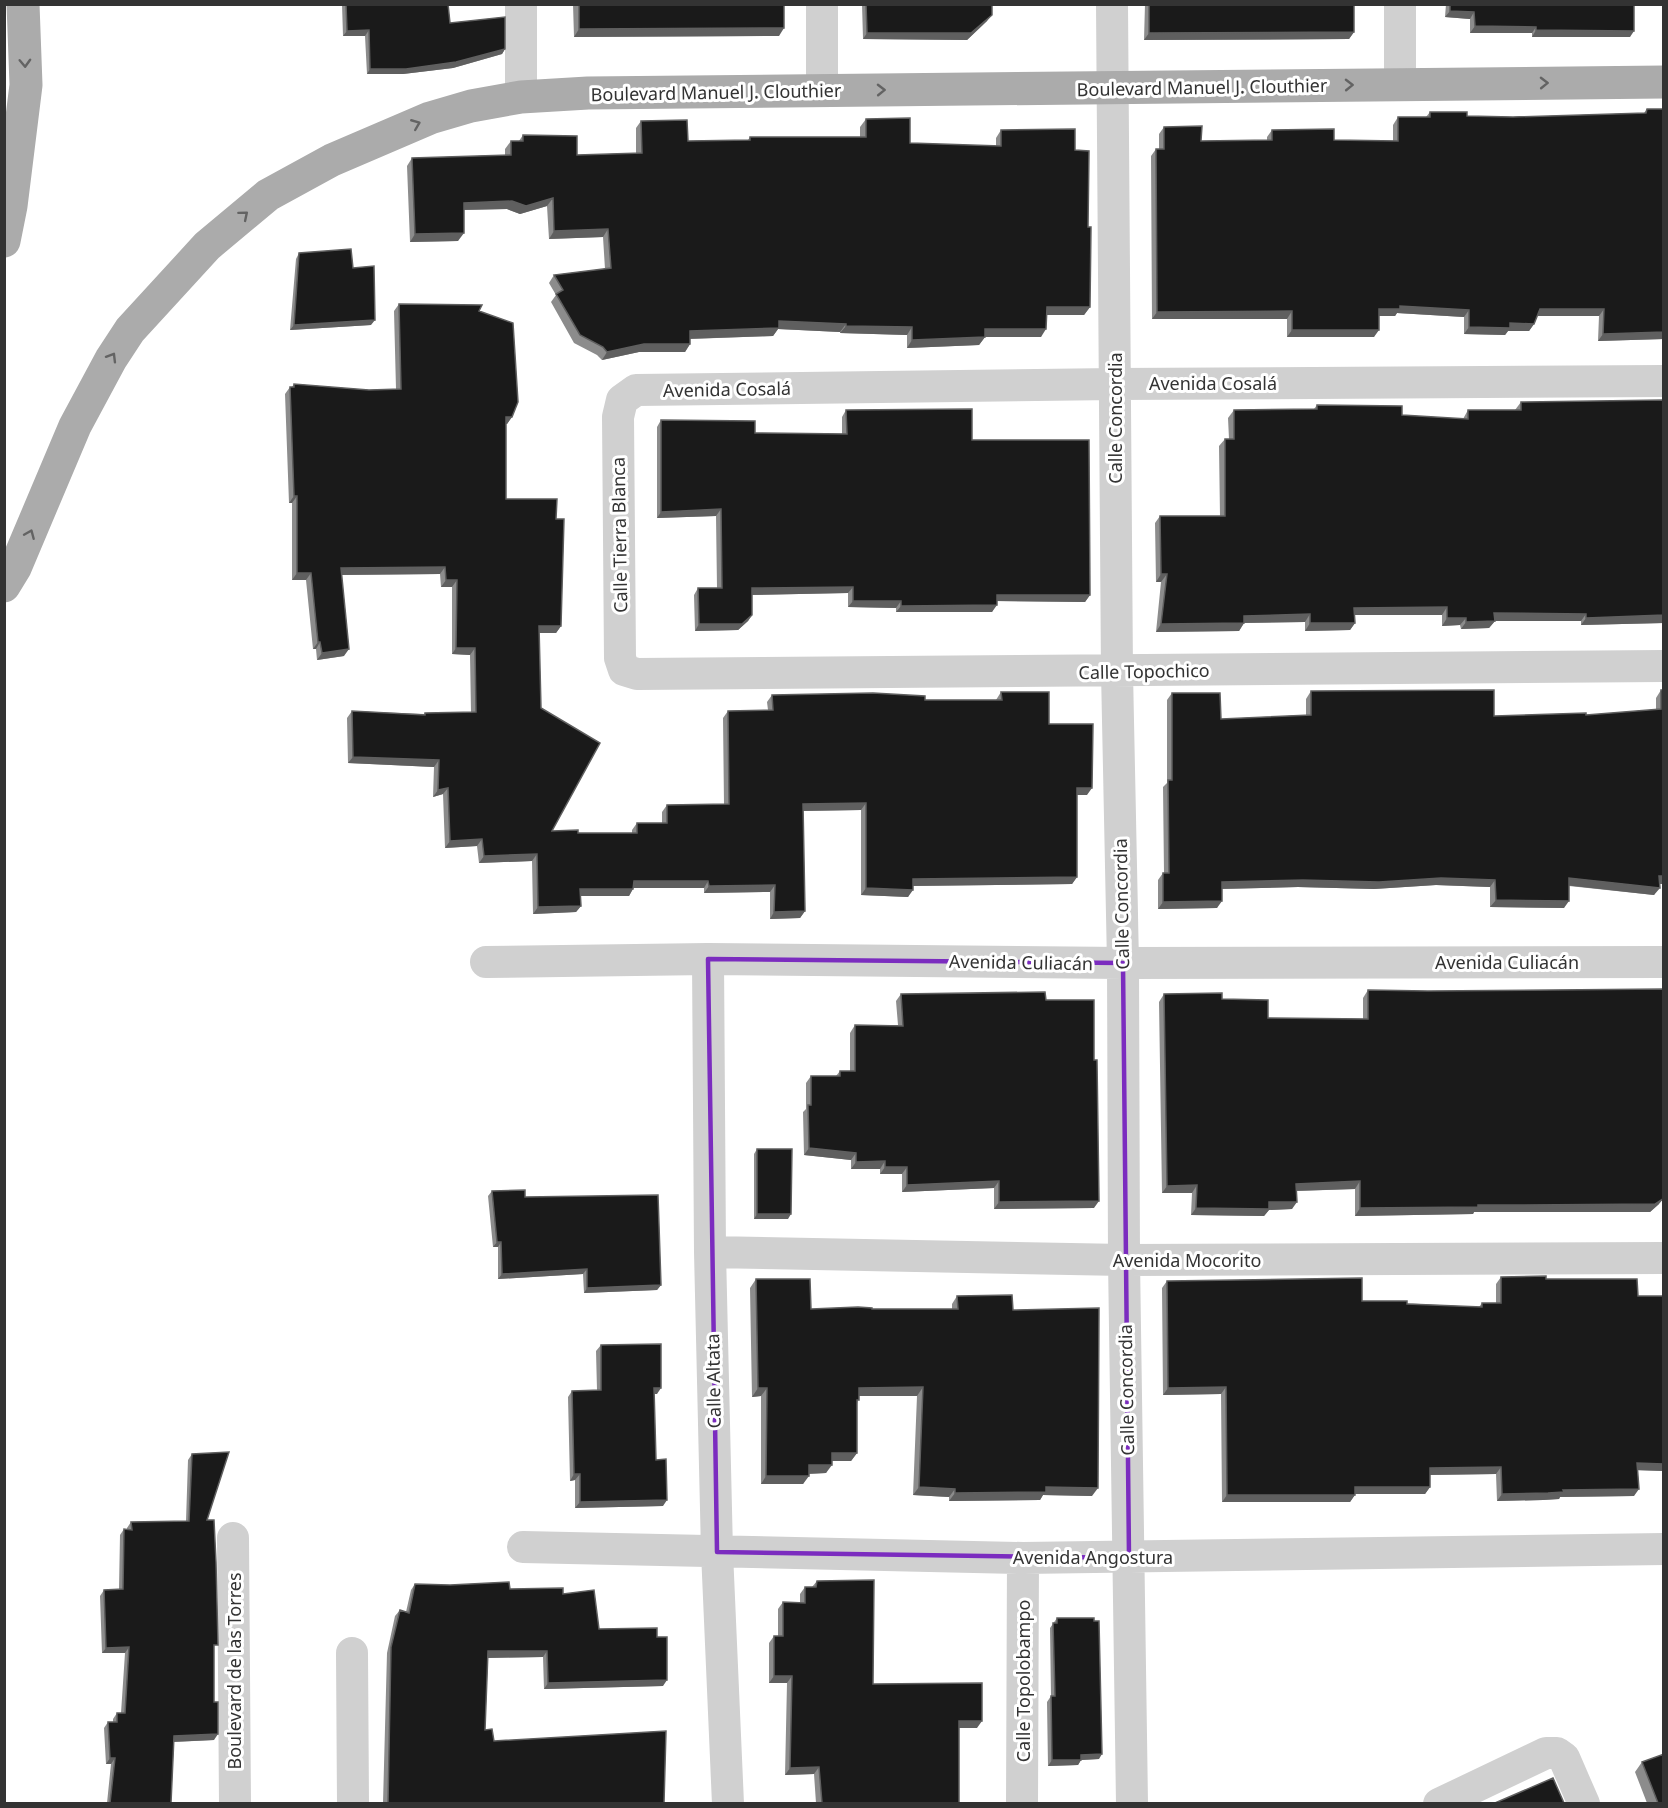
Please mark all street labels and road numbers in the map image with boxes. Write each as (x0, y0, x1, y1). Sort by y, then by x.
street label: Boulevard Manuel J. Clouthier (1076, 73, 1328, 101)
street label: Boulevard Manuel J. Clouthier (590, 78, 842, 106)
street label: Calle Concordia (1103, 352, 1127, 484)
street label: Avenida Cosalá (1149, 371, 1277, 395)
street label: Avenida Cosalá (663, 376, 791, 402)
street label: Calle Tierra Blanca (606, 457, 632, 613)
street label: Calle Topochico (1078, 658, 1210, 684)
street label: Calle Concordia (1108, 838, 1134, 970)
street label: Avenida Culiacán (949, 949, 1093, 975)
street label: Avenida Culiacán (1435, 950, 1579, 974)
street label: Avenida Mocorito (1113, 1248, 1261, 1272)
street label: Calle Concordia (1113, 1324, 1139, 1456)
street label: Calle Altata (700, 1333, 726, 1429)
street label: Avenida Angostura (1013, 1545, 1173, 1569)
street label: Boulevard de las Torres (222, 1572, 246, 1770)
street label: Calle Topolobampo (1011, 1600, 1035, 1762)

